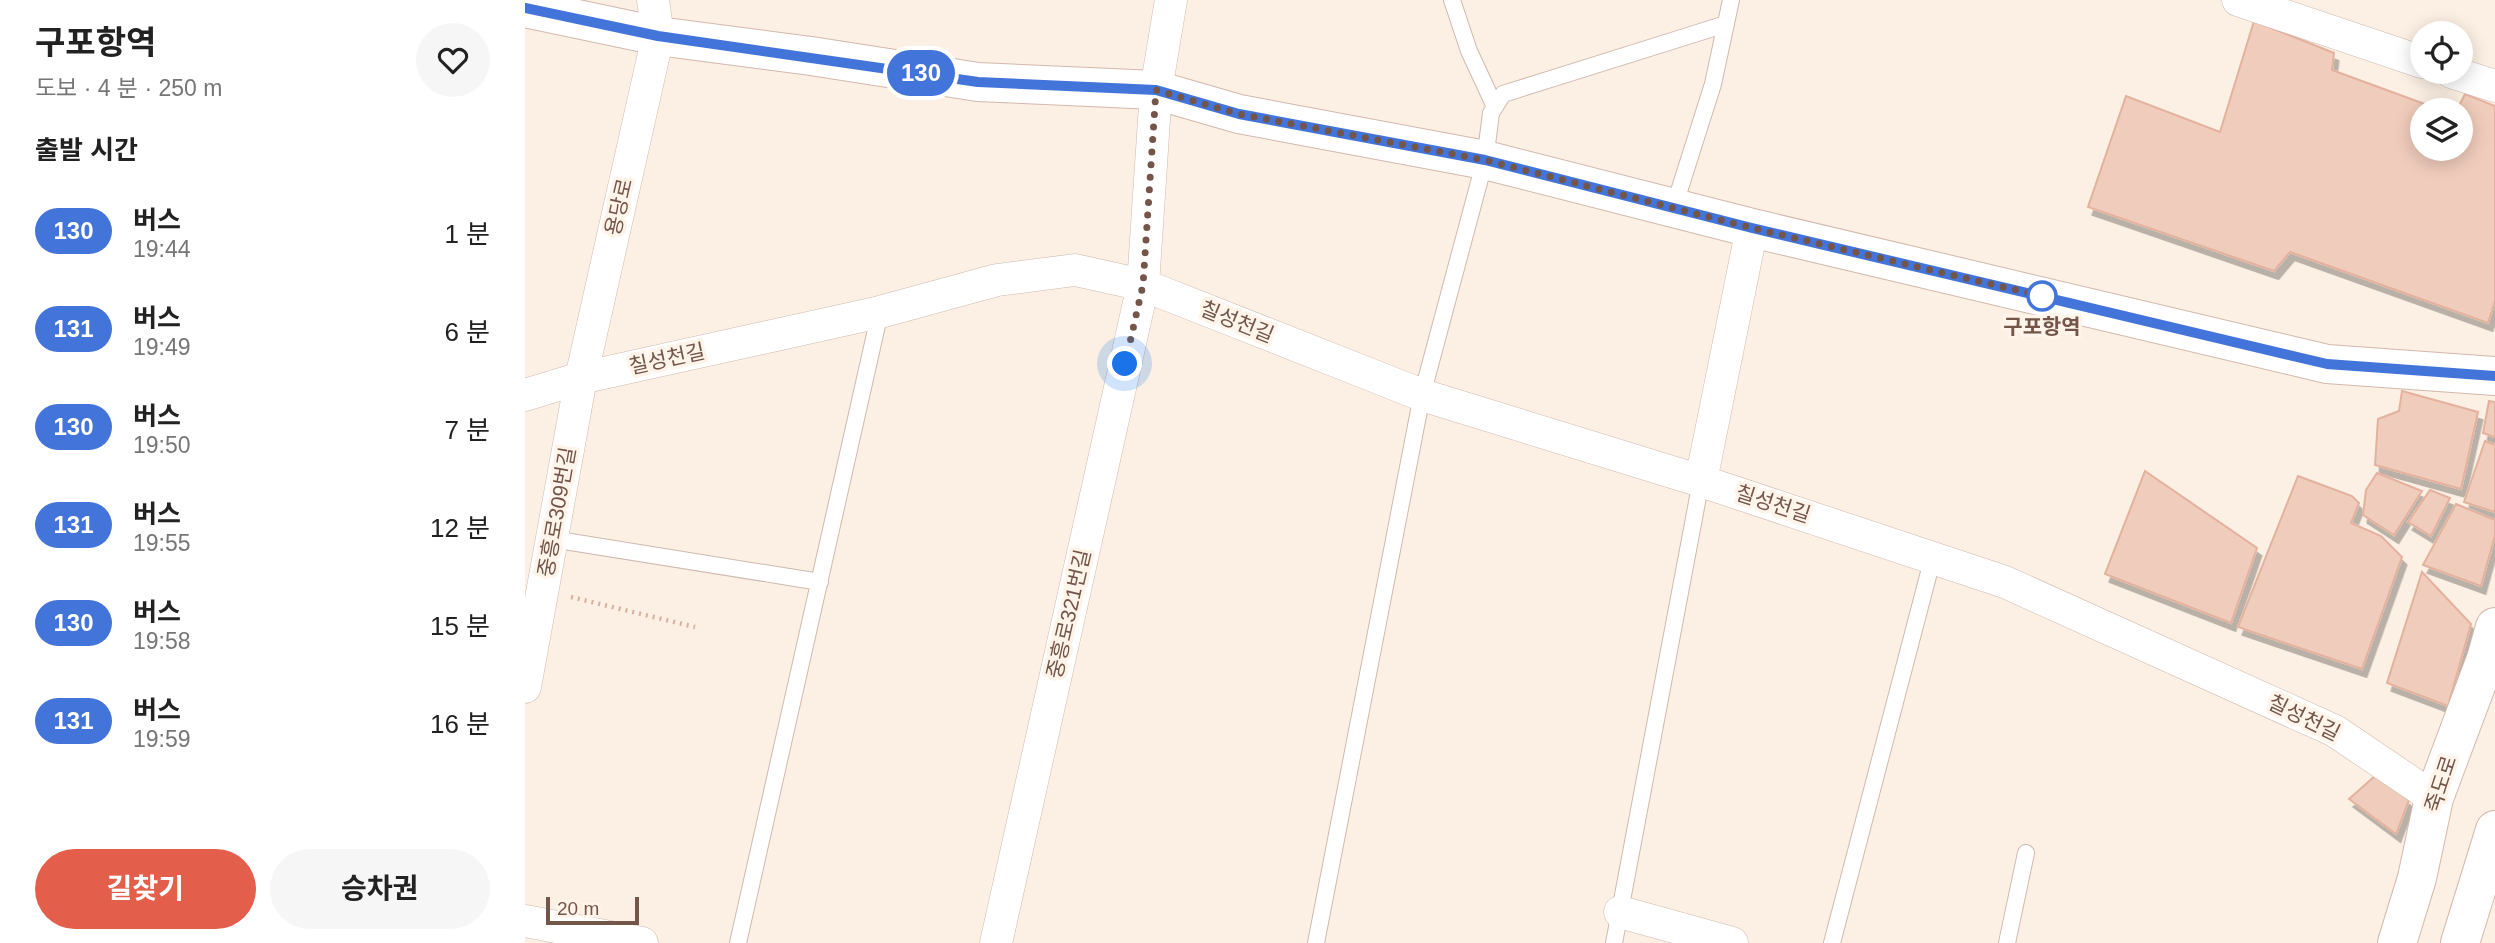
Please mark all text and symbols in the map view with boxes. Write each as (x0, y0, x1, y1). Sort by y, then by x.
map controls (2410, 21, 2473, 161)
button: locate (2410, 21, 2473, 84)
button: heart (416, 23, 490, 97)
text: 구포항역 (35, 24, 156, 61)
line badge: 130 (881, 50, 961, 96)
text: 130 (901, 59, 941, 86)
text: 도보 · 4 분 · 250 m (35, 75, 222, 101)
button: layers (2410, 98, 2473, 161)
text: 출발 시간 (35, 135, 138, 165)
street label: 용당로 (601, 176, 636, 238)
text: 버스 (133, 205, 181, 235)
text: 130 (53, 217, 94, 244)
text: 1 분 (444, 219, 490, 249)
text: 19:44 (133, 236, 191, 262)
marker: 구포항역 (2027, 281, 2057, 311)
street label: 칠성천길 (1197, 296, 1277, 347)
text: 버스 (133, 303, 181, 333)
text: 131 (53, 315, 94, 342)
place label: 구포항역 (2003, 315, 2081, 338)
text: 6 분 (444, 317, 490, 347)
text: 19:49 (133, 334, 191, 360)
street label: 칠성천길 (627, 339, 707, 378)
your location (1107, 346, 1142, 381)
text: 버스 (133, 401, 181, 431)
text: 130 (53, 413, 94, 440)
text: 7 분 (444, 415, 490, 445)
text: 19:50 (133, 432, 191, 458)
street label: 중흥로309번길 (534, 445, 579, 579)
street label: 칠성천길 (1733, 481, 1813, 526)
text: 버스 (133, 499, 181, 529)
text: 131 (53, 511, 94, 538)
text: 12 분 (430, 513, 490, 543)
text: 19:55 (133, 530, 191, 556)
street label: 중흥로321번길 (1043, 547, 1095, 681)
text: 버스 (133, 597, 181, 627)
text: 130 (53, 609, 94, 636)
text: 15 분 (430, 611, 490, 641)
text: 19:58 (133, 628, 191, 654)
street label: 칠성천길 (2264, 690, 2344, 745)
text: 버스 (133, 695, 181, 725)
text: 131 (53, 707, 94, 734)
text: 16 분 (430, 709, 490, 739)
text: 19:59 (133, 726, 191, 752)
street label: 죽도로 (2421, 753, 2460, 815)
button: 길찾기 (35, 849, 256, 929)
button: 승차권 (270, 849, 490, 929)
scale bar (546, 894, 639, 926)
text: 20 m (557, 898, 599, 919)

